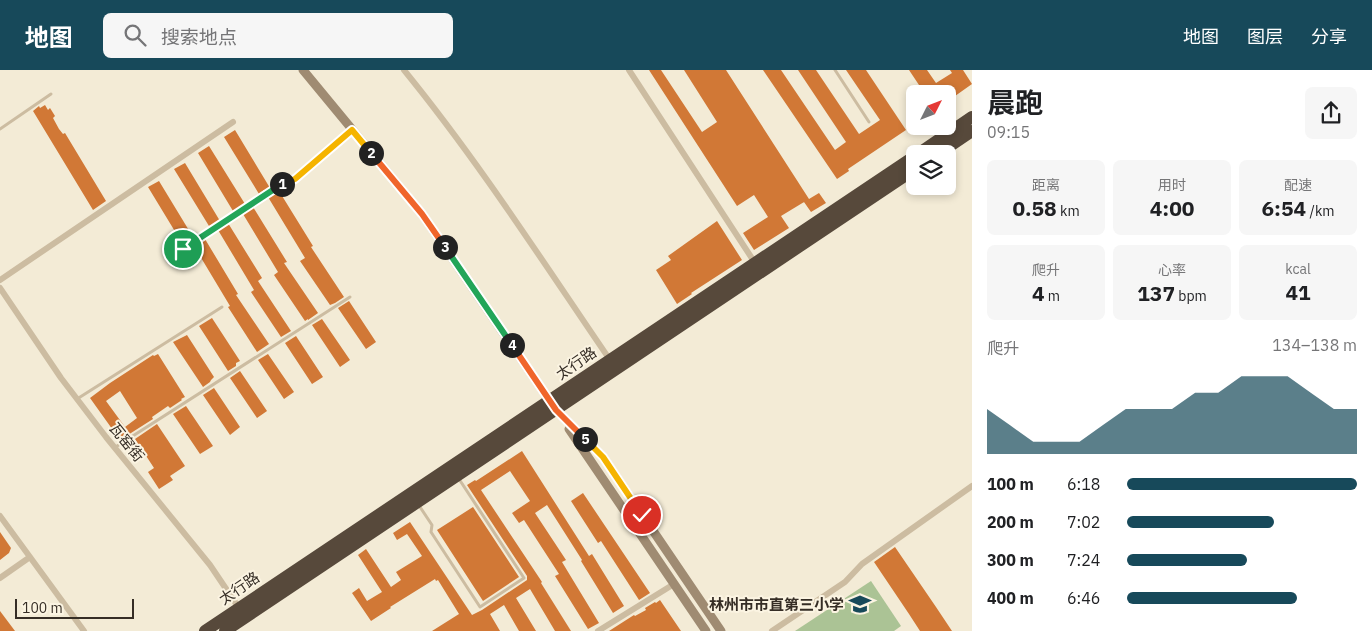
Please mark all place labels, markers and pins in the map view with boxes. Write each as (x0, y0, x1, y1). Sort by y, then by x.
pin: 2 (358, 140, 384, 166)
pin: 1 (270, 172, 294, 196)
pin (162, 228, 204, 270)
pin: 3 (432, 234, 458, 260)
pin: 4 (500, 332, 524, 358)
pin: 5 (572, 426, 598, 452)
pin (621, 494, 663, 536)
school or university icon: 林州市市直第三小学 (847, 591, 873, 617)
place label: 林州市市直第三小学 (709, 595, 844, 614)

